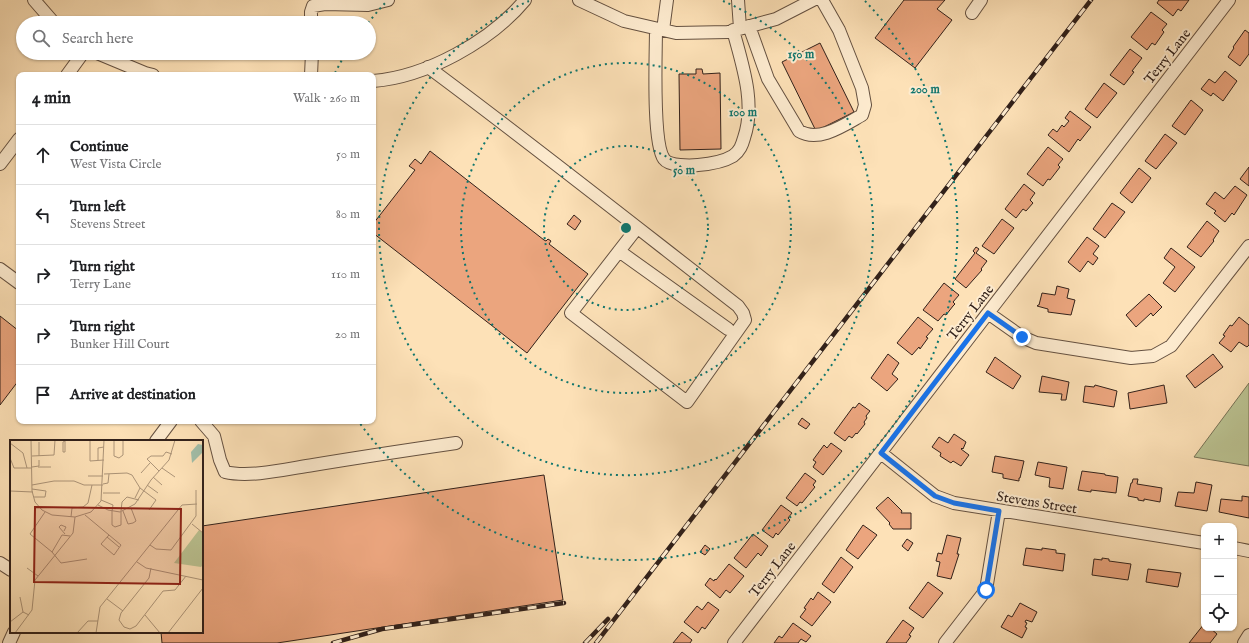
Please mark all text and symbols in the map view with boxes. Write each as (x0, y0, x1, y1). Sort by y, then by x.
search box (16, 16, 376, 60)
street label: Terry Lane (1141, 25, 1195, 88)
icon: search (30, 27, 52, 49)
text: Search here (62, 29, 133, 48)
text: 150 m (788, 47, 815, 62)
text: 200 m (910, 82, 940, 97)
text: 4 min (32, 88, 71, 109)
text: Walk · 260 m (293, 90, 360, 107)
text: 100 m (729, 105, 758, 120)
text: Continue (70, 137, 128, 156)
icon: ahead (32, 144, 54, 166)
text: 50 m (336, 146, 360, 163)
text: West Vista Circle (70, 156, 162, 173)
text: 50 m (673, 163, 696, 178)
text: Turn left (70, 197, 126, 216)
icon: left (32, 204, 54, 226)
text: 80 m (336, 206, 360, 223)
text: Stevens Street (70, 216, 145, 233)
centre of rings (619, 221, 633, 235)
text: Turn right (70, 257, 135, 276)
icon: right (32, 264, 54, 286)
text: 110 m (331, 266, 360, 283)
text: Terry Lane (70, 276, 131, 293)
street label: Terry Lane (944, 281, 998, 344)
text: Turn right (70, 317, 135, 336)
icon: right (32, 324, 54, 346)
text: 20 m (335, 326, 360, 343)
route end (1013, 328, 1031, 346)
text: Bunker Hill Court (70, 336, 170, 353)
icon: arrive (32, 384, 54, 406)
text: Arrive at destination (70, 385, 196, 404)
inset map (10, 440, 203, 633)
street label: Stevens Street (995, 488, 1079, 518)
map controls (1201, 523, 1237, 631)
button: + (1201, 523, 1237, 559)
street label: Terry Lane (746, 538, 800, 601)
button: − (1201, 559, 1237, 595)
route start (977, 581, 995, 599)
button: locate (1201, 595, 1237, 631)

